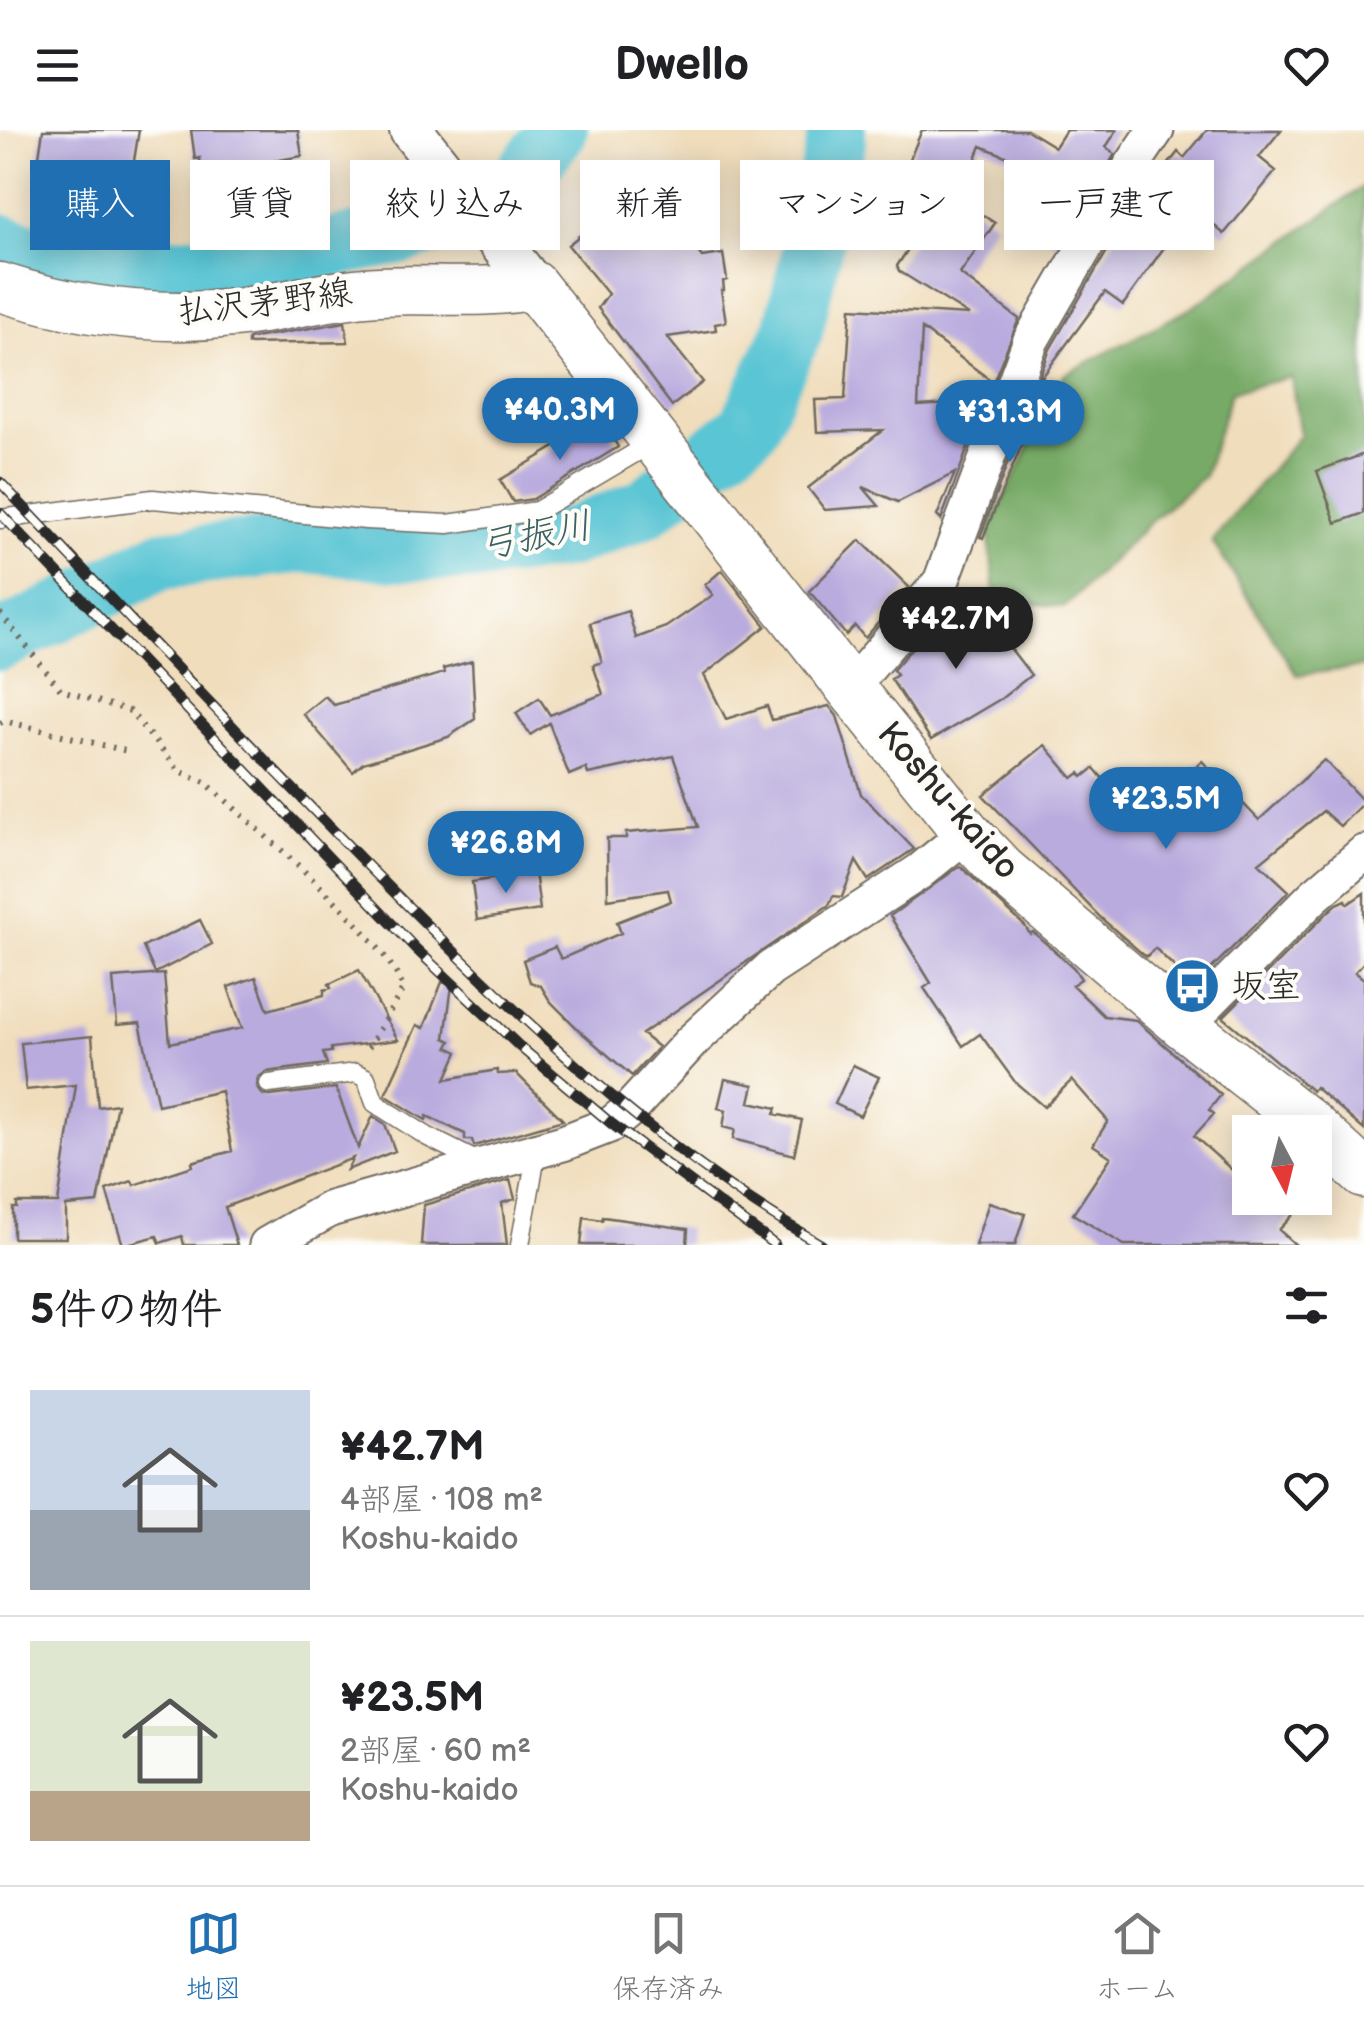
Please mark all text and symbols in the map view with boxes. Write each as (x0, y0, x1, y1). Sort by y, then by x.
icon: menu (30, 38, 85, 93)
text: Dwello (615, 38, 749, 93)
icon: heart (1279, 38, 1334, 93)
chip: 購入 (30, 160, 170, 250)
chip: 賃貸 (190, 160, 330, 250)
chip: 絞り込み (350, 160, 560, 250)
chip: 新着 (580, 160, 720, 250)
chip: マンション (740, 160, 984, 250)
chip: 一戸建て (1004, 160, 1214, 250)
street label: 払沢茅野線 (176, 271, 354, 335)
pin: ¥40.3M (479, 378, 641, 463)
pin: ¥31.3M (929, 380, 1091, 465)
text: ¥40.3M (504, 391, 616, 430)
text: ¥31.3M (957, 393, 1063, 432)
water label: 弓振川 (475, 503, 595, 569)
pin: ¥42.7M (875, 587, 1037, 672)
text: ¥42.7M (901, 600, 1011, 639)
street label: Koshu-kaido (868, 713, 1028, 889)
pin: ¥23.5M (1085, 767, 1247, 852)
text: ¥23.5M (1111, 780, 1221, 819)
pin: ¥26.8M (425, 811, 587, 896)
text: ¥26.8M (450, 824, 562, 863)
bus stop icon: 坂室 (1162, 956, 1222, 1016)
place label: 坂室 (1231, 965, 1301, 1008)
north arrow (1232, 1115, 1332, 1215)
map controls (1232, 1115, 1332, 1215)
icon: filters (1279, 1278, 1334, 1333)
text: 5件の物件 (30, 1285, 222, 1336)
text: ¥42.7M (340, 1422, 484, 1473)
icon: home (110, 1430, 230, 1550)
icon: heart (1279, 1463, 1334, 1518)
text: 4部屋 · 108 m² (340, 1481, 543, 1520)
text: Koshu-kaido (340, 1520, 519, 1559)
text: ¥23.5M (340, 1673, 484, 1724)
icon: home (110, 1681, 230, 1801)
icon: heart (1279, 1714, 1334, 1769)
text: 2部屋 · 60 m² (340, 1732, 531, 1771)
text: Koshu-kaido (340, 1771, 519, 1810)
tab: 地図 (186, 1906, 242, 2006)
tab: 保存済み (613, 1906, 725, 2006)
tab: ホーム (1096, 1906, 1178, 2006)

